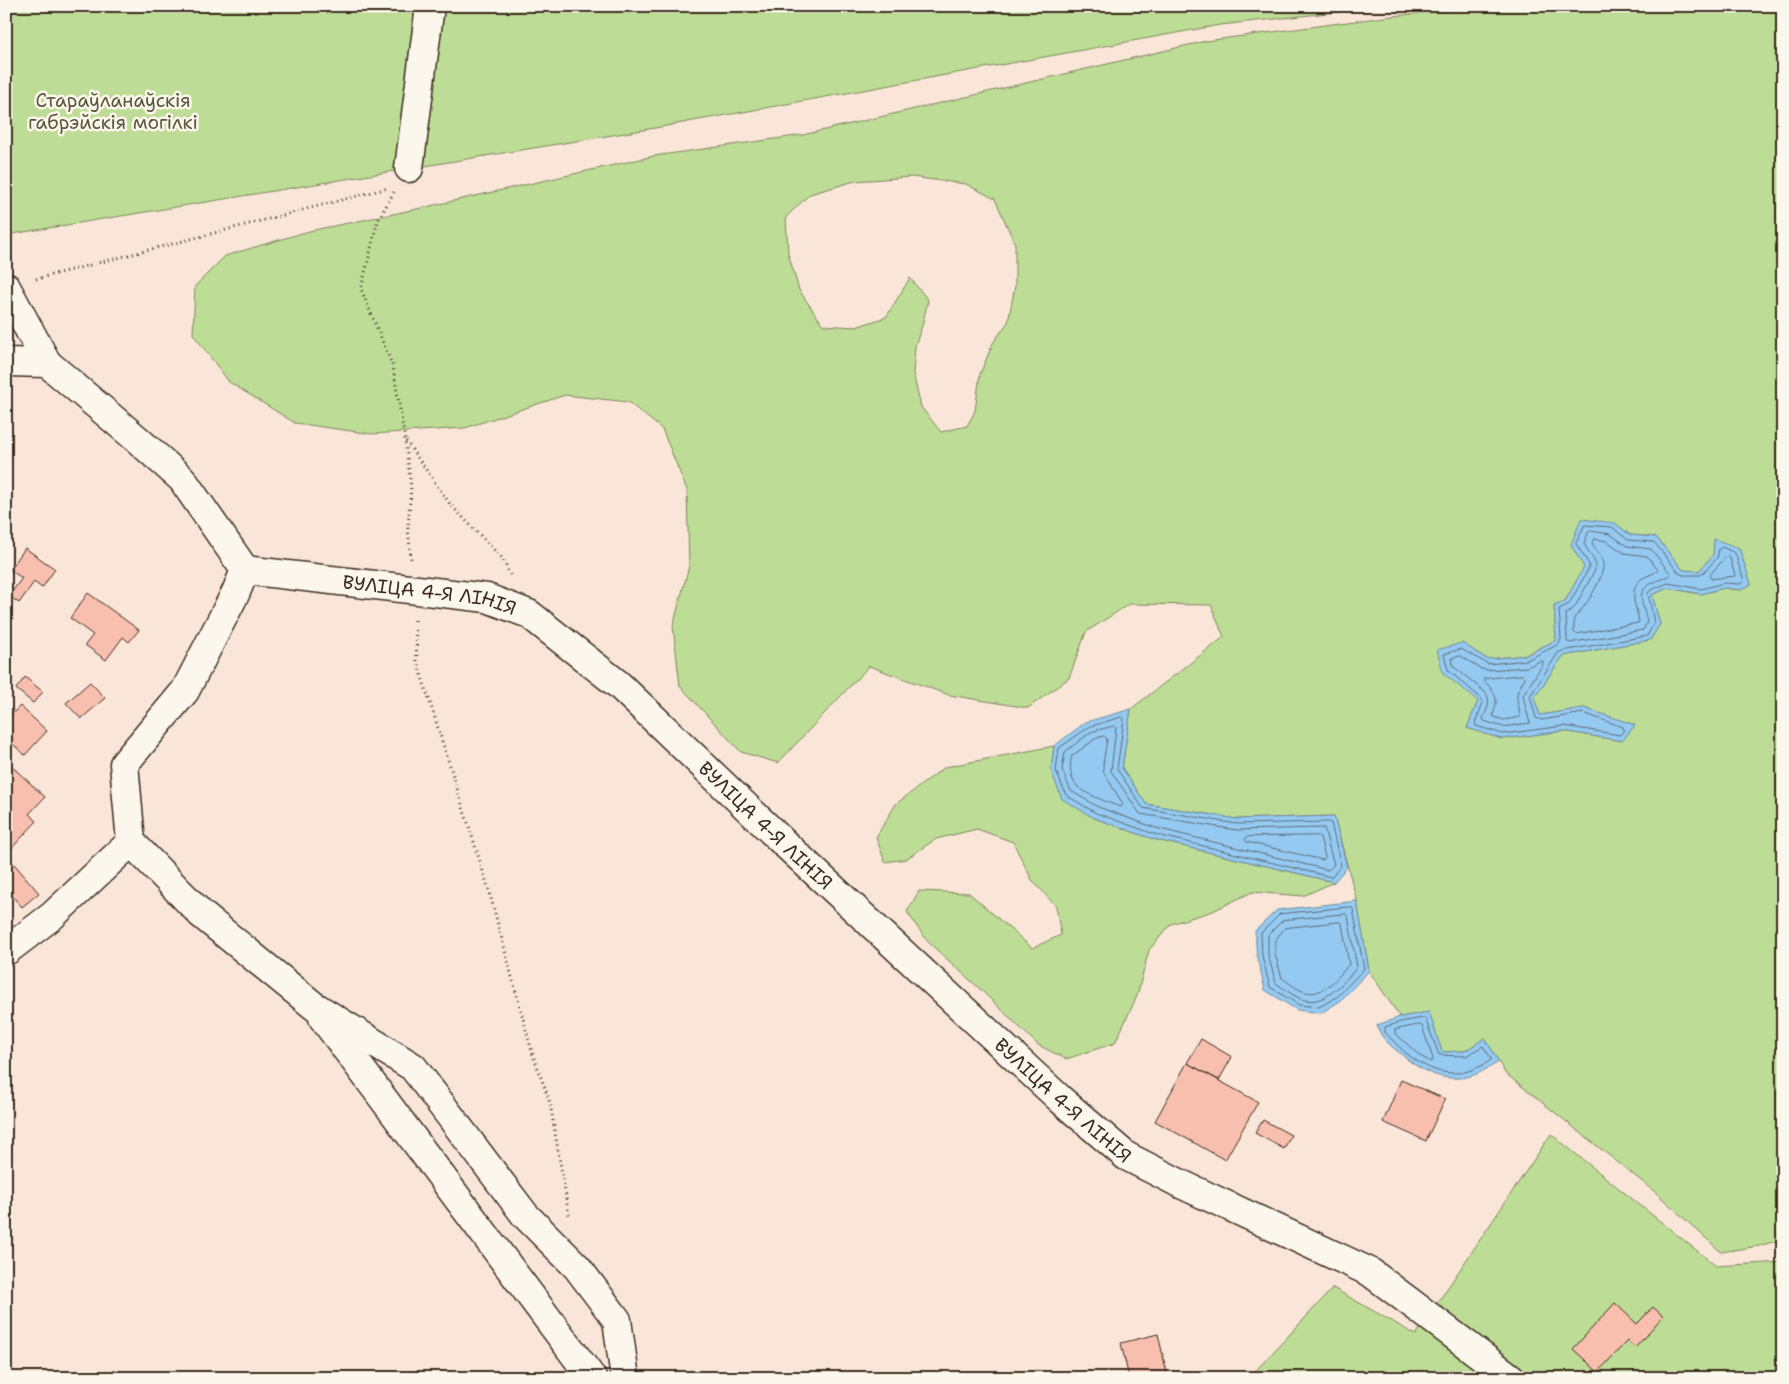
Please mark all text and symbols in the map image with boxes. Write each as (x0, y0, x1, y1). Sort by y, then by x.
park label: Стараўланаўскія габрэйскія могілкі (28, 88, 198, 135)
street label: ВУЛІЦА 4-Я ЛІНІЯ (341, 569, 520, 621)
street label: ВУЛІЦА 4-Я ЛІНІЯ (693, 756, 838, 895)
street label: ВУЛІЦА 4-Я ЛІНІЯ (989, 1033, 1137, 1168)

